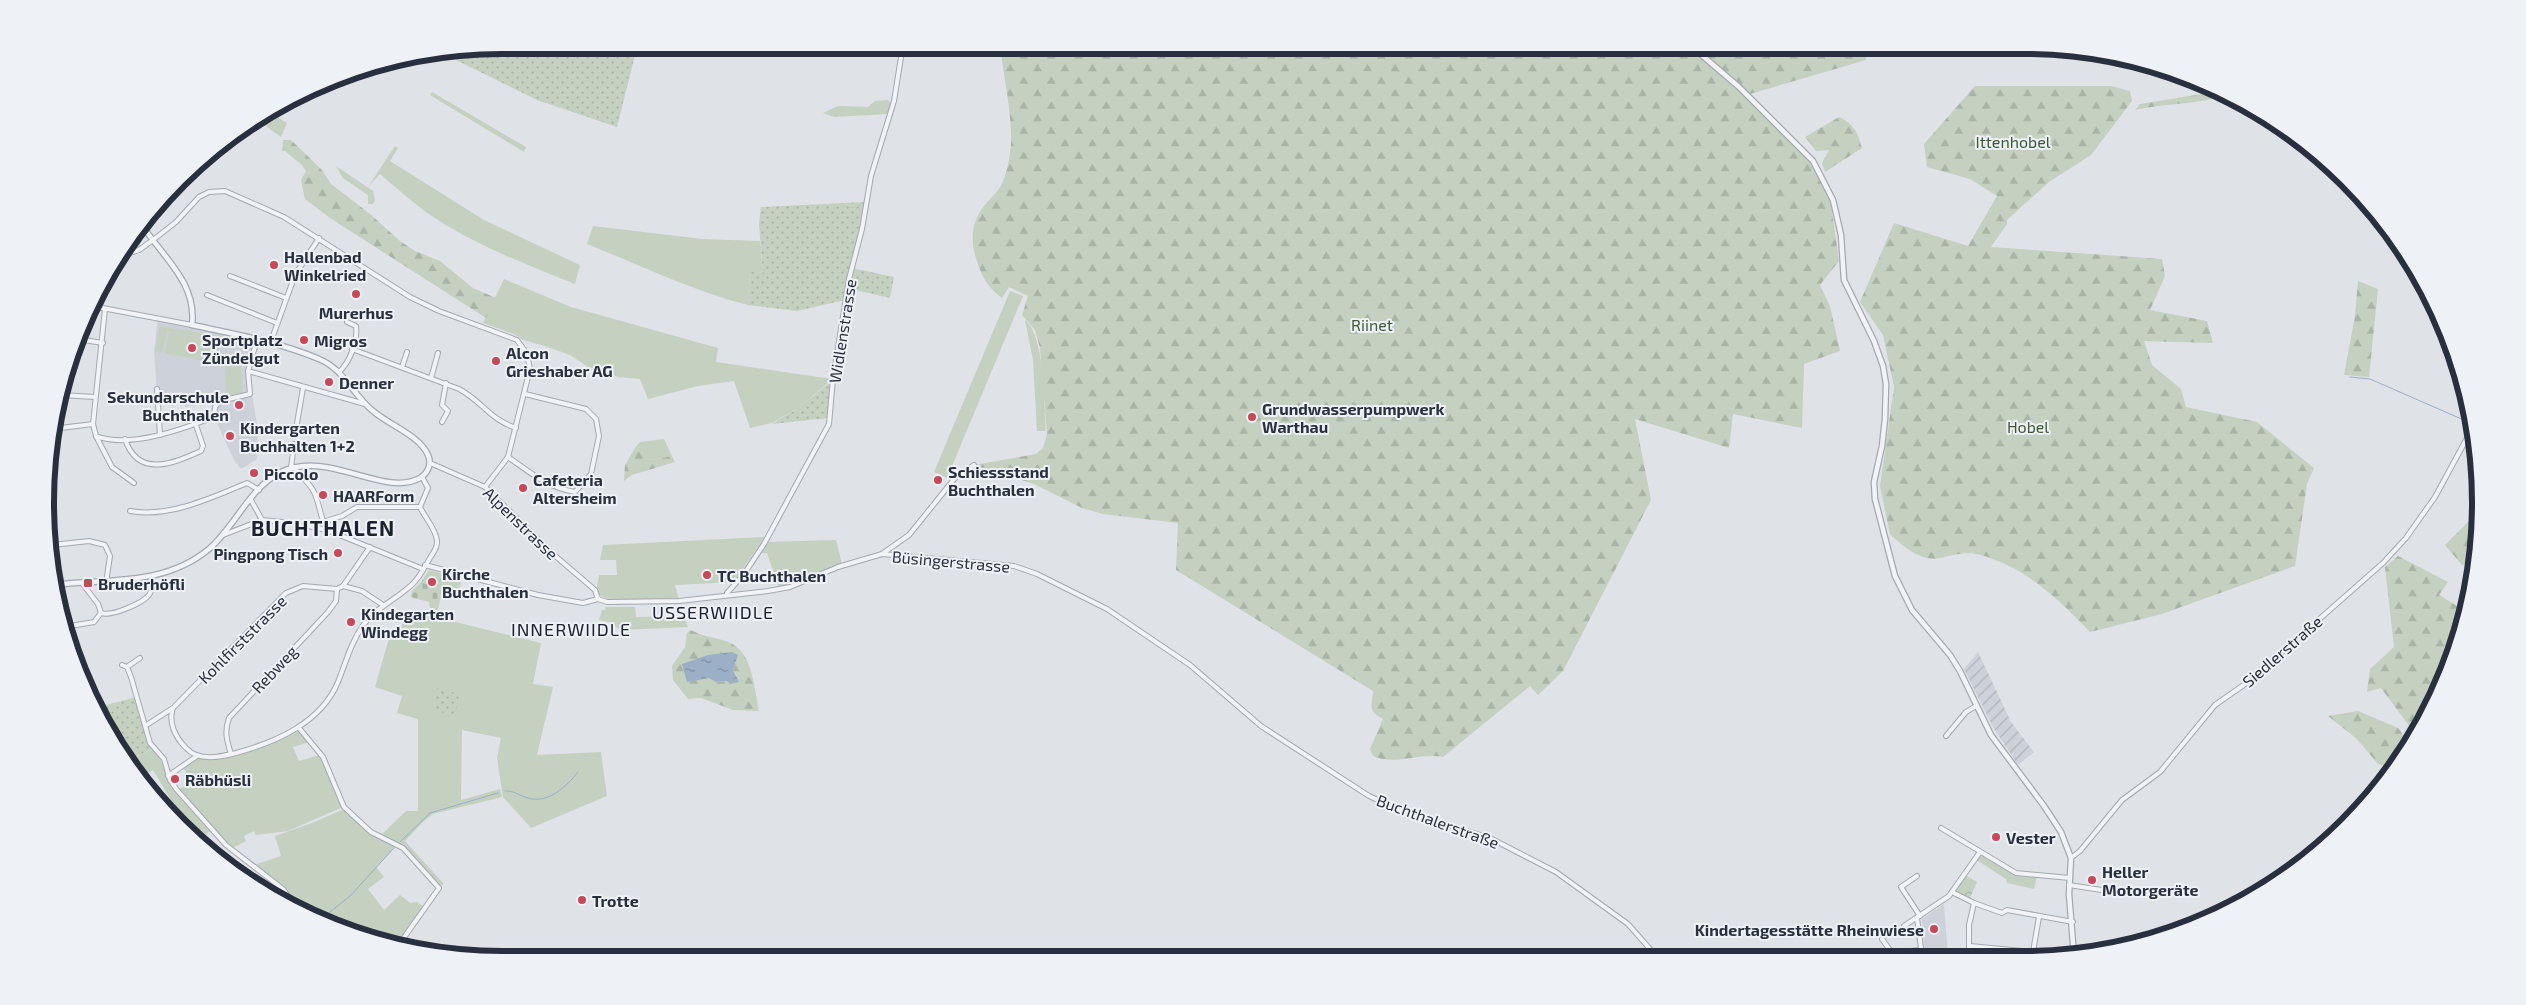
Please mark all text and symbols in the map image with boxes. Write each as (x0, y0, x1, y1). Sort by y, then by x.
park label: Ittenhobel (1975, 132, 2051, 151)
place label: Hallenbad Winkelried (284, 247, 366, 284)
marker: Hallenbad Winkelried (268, 259, 280, 271)
street label: Widlenstrasse (824, 278, 860, 384)
marker: Murerhus (350, 288, 362, 300)
place label: Murerhus (319, 303, 393, 322)
park label: Riinet (1351, 315, 1393, 334)
place label: Sportplatz Zündelgut (202, 330, 283, 367)
place label: Migros (314, 331, 367, 350)
marker: Migros (298, 334, 310, 346)
marker: Sportplatz Zündelgut (186, 342, 198, 354)
place label: Alcon Grieshaber AG (506, 343, 613, 380)
marker: Alcon Grieshaber AG (490, 355, 502, 367)
place label: Denner (339, 373, 394, 392)
marker: Denner (323, 376, 335, 388)
place label: Sekundarschule Buchthalen (107, 387, 229, 424)
marker: Sekundarschule Buchthalen (233, 399, 245, 411)
place label: Grundwasserpumpwerk Warthau (1262, 399, 1444, 436)
marker: Grundwasserpumpwerk Warthau (1246, 411, 1258, 423)
park label: Hobel (2007, 417, 2049, 436)
place label: Kindergarten Buchhalten 1+2 (240, 418, 355, 455)
marker: Kindergarten Buchhalten 1+2 (224, 430, 236, 442)
place label: Schiessstand Buchthalen (948, 462, 1049, 499)
place label: Piccolo (264, 464, 319, 483)
marker: Piccolo (248, 467, 260, 479)
place label: Cafeteria Altersheim (533, 470, 617, 507)
marker: Schiessstand Buchthalen (932, 474, 944, 486)
marker: Cafeteria Altersheim (517, 482, 529, 494)
street label: Alpenstrasse (480, 483, 562, 563)
place label: HAARForm (333, 486, 414, 505)
marker: HAARForm (317, 489, 329, 501)
district label: BUCHTHALEN (251, 515, 395, 540)
place label: Pingpong Tisch (213, 544, 328, 563)
street label: Büsingerstrasse (891, 546, 1011, 576)
marker: Pingpong Tisch (332, 547, 344, 559)
place label: Kirche Buchthalen (442, 564, 529, 601)
place label: TC Buchthalen (717, 566, 826, 585)
marker: TC Buchthalen (701, 569, 713, 581)
place label: Bruderhöfli (98, 574, 185, 593)
marker: Kirche Buchthalen (426, 576, 438, 588)
marker: Bruderhöfli (82, 577, 94, 589)
street label: Kohlfirststrasse (194, 591, 290, 687)
district label: USSERWIIDLE (652, 601, 774, 623)
place label: Kindegarten Windegg (361, 604, 454, 641)
street label: Siedlerstraße (2238, 611, 2326, 691)
marker: Kindegarten Windegg (345, 616, 357, 628)
district label: INNERWIIDLE (511, 618, 631, 640)
street label: Rebweg (247, 641, 301, 697)
place label: Räbhüsli (185, 770, 251, 789)
marker: Räbhüsli (169, 773, 181, 785)
street label: Buchthalerstraße (1374, 790, 1502, 852)
place label: Vester (2006, 828, 2056, 847)
marker: Vester (1990, 831, 2002, 843)
place label: Heller Motorgeräte (2102, 862, 2199, 899)
marker: Heller Motorgeräte (2086, 874, 2098, 886)
place label: Trotte (592, 891, 639, 910)
marker: Trotte (576, 894, 588, 906)
place label: Kindertagesstätte Rheinwiese (1695, 920, 1924, 939)
marker: Kindertagesstätte Rheinwiese (1928, 923, 1940, 935)

